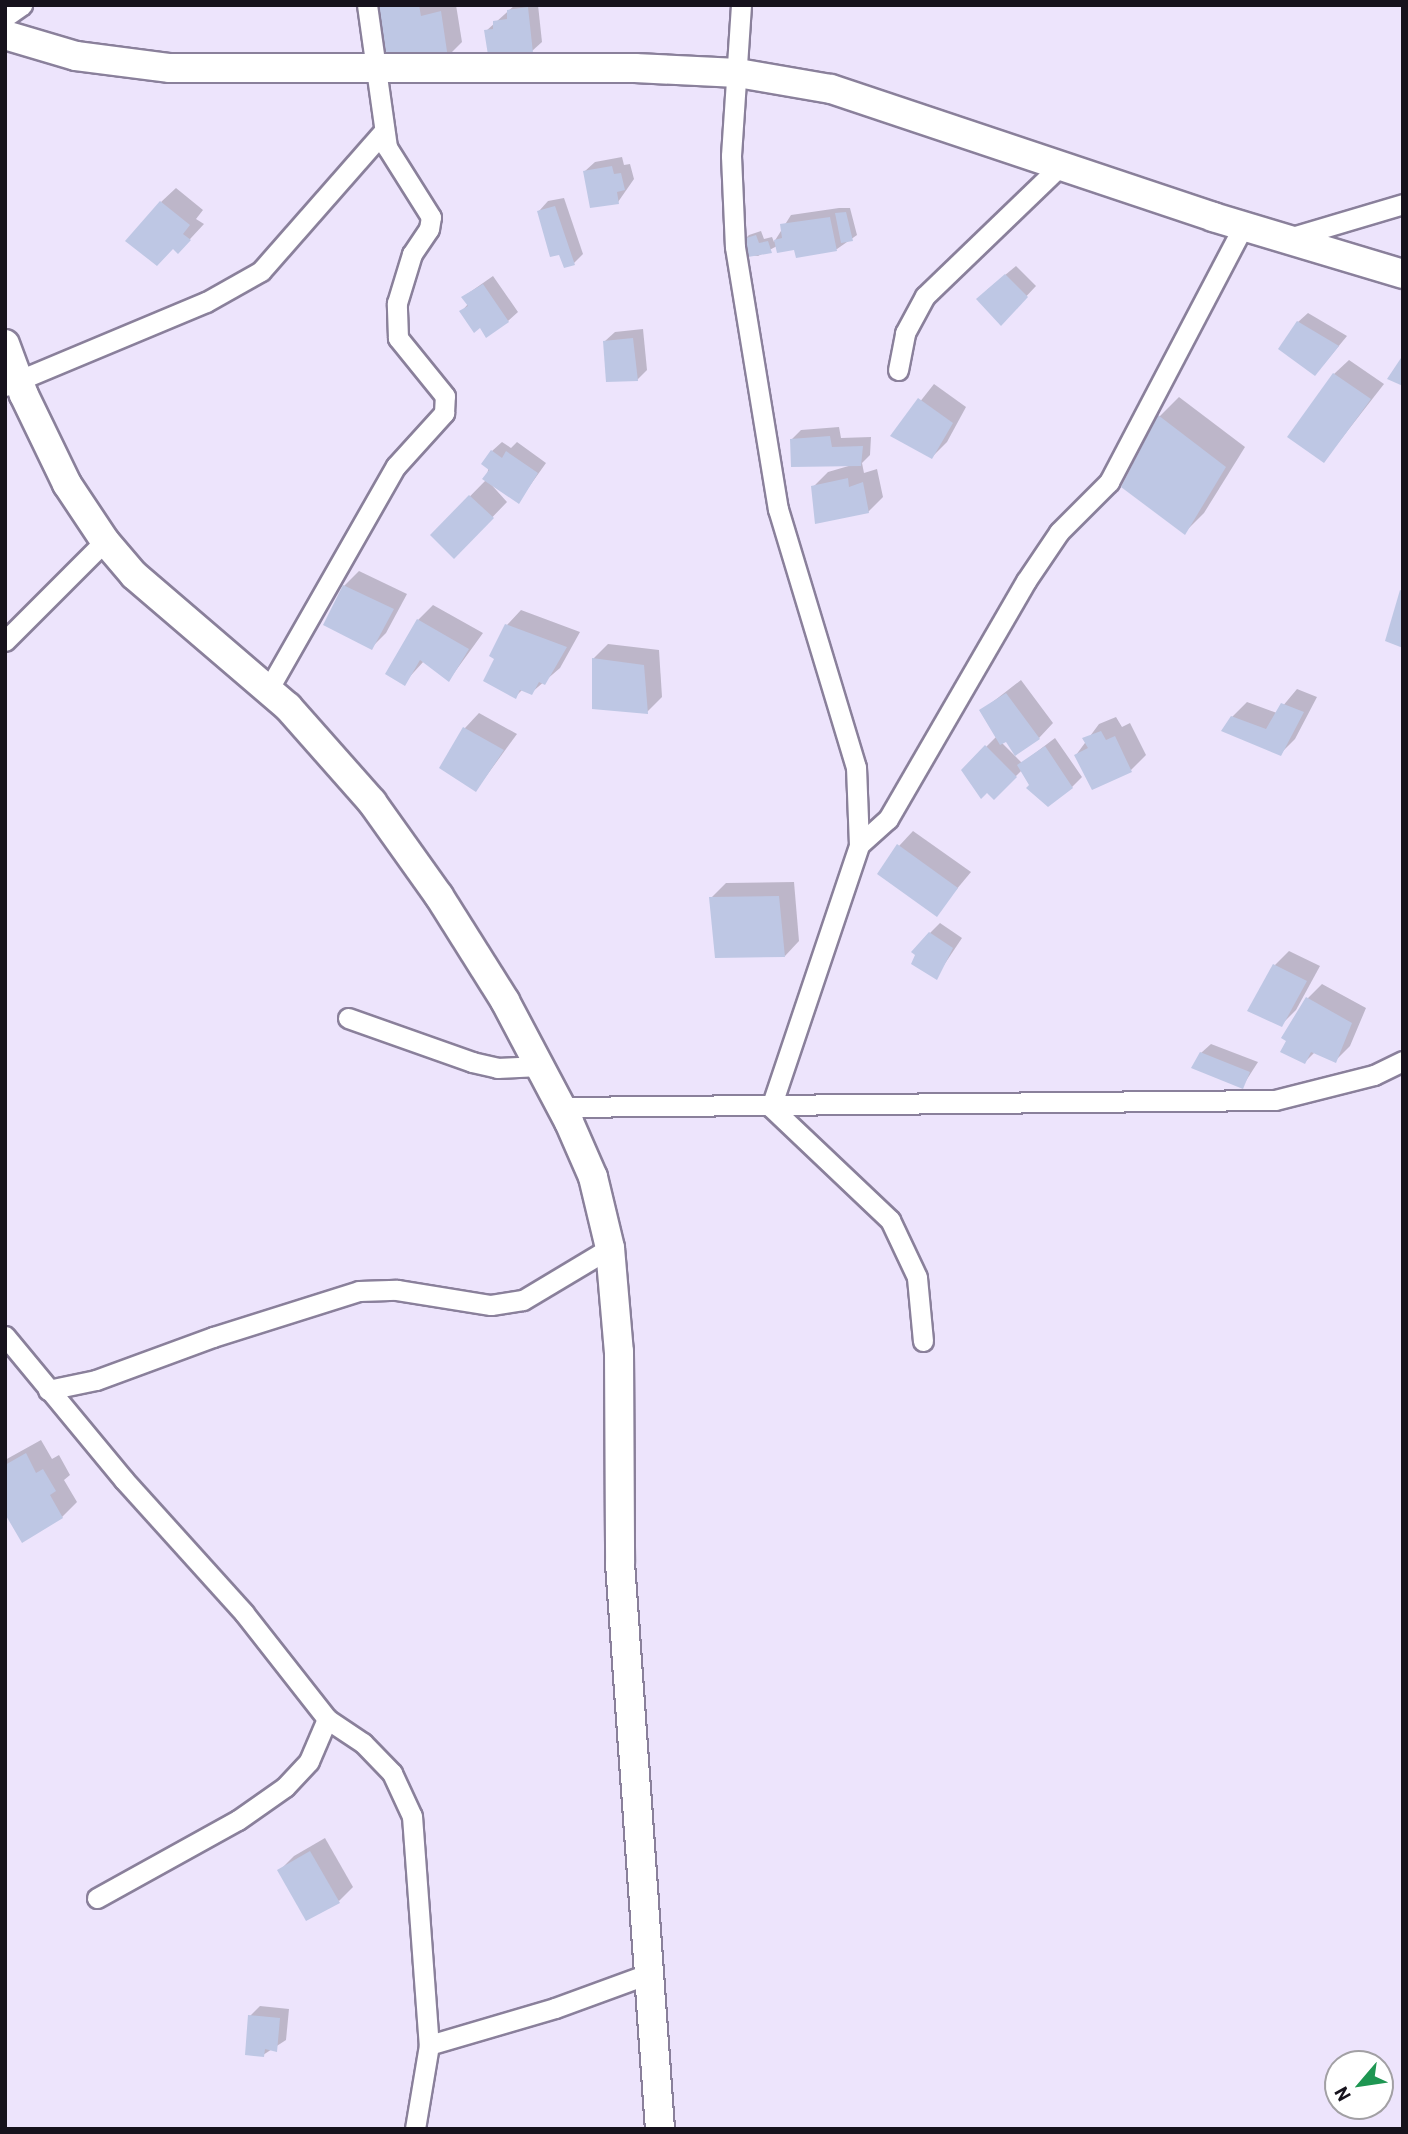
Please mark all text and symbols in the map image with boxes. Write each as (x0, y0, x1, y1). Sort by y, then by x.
north arrow (1324, 2050, 1394, 2120)
text: N (1329, 2083, 1355, 2106)

